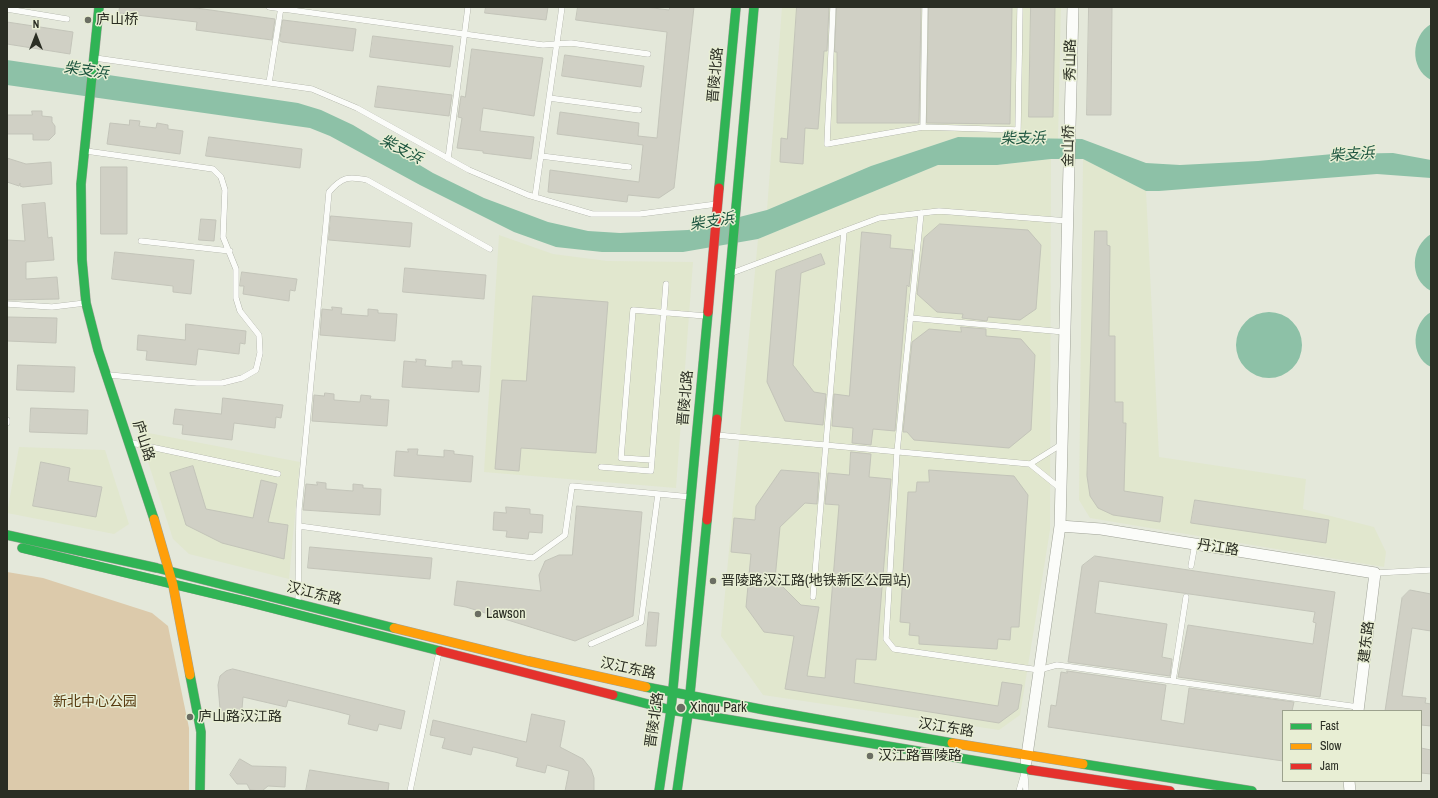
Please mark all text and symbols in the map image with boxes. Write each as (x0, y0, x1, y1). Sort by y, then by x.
place label: 庐山桥 (96, 12, 138, 28)
marker: 庐山桥 (83, 15, 93, 25)
north arrow (16, 16, 56, 56)
text: N (33, 17, 39, 31)
street label: 秀山路 (1062, 39, 1080, 81)
street label: 晋陵北路 (705, 46, 727, 104)
water label: 柴支浜 (62, 59, 110, 83)
street label: 金山桥 (1060, 125, 1078, 167)
water label: 柴支浜 (1000, 130, 1046, 148)
water label: 柴支浜 (377, 131, 425, 169)
water label: 柴支浜 (1329, 144, 1375, 166)
water label: 柴支浜 (688, 210, 736, 234)
street label: 晋陵北路 (675, 369, 697, 427)
street label: 庐山路 (129, 418, 157, 464)
street label: 丹江路 (1196, 536, 1240, 560)
place label: 晋陵路汉江路(地铁新区公园站) (721, 573, 911, 589)
marker: 晋陵路汉江路(地铁新区公园站) (708, 576, 718, 586)
street label: 汉江东路 (285, 579, 343, 609)
place label: Lawson (486, 606, 526, 622)
marker: Lawson (473, 609, 483, 619)
street label: 建东路 (1356, 620, 1378, 664)
street label: 汉江东路 (599, 655, 657, 683)
street label: 晋陵北路 (643, 691, 667, 749)
park label: 新北中心公园 (53, 694, 137, 710)
place label: Xinqu Park (690, 700, 747, 716)
marker: Xinqu Park (675, 702, 687, 714)
place label: 庐山路汉江路 (198, 709, 282, 725)
legend (1282, 710, 1422, 782)
marker: 庐山路汉江路 (185, 712, 195, 722)
street label: 汉江东路 (917, 715, 975, 741)
text: Fast (1320, 718, 1339, 734)
text: Slow (1320, 738, 1341, 754)
place label: 汉江路晋陵路 (878, 748, 962, 764)
marker: 汉江路晋陵路 (865, 751, 875, 761)
text: Jam (1320, 758, 1339, 774)

